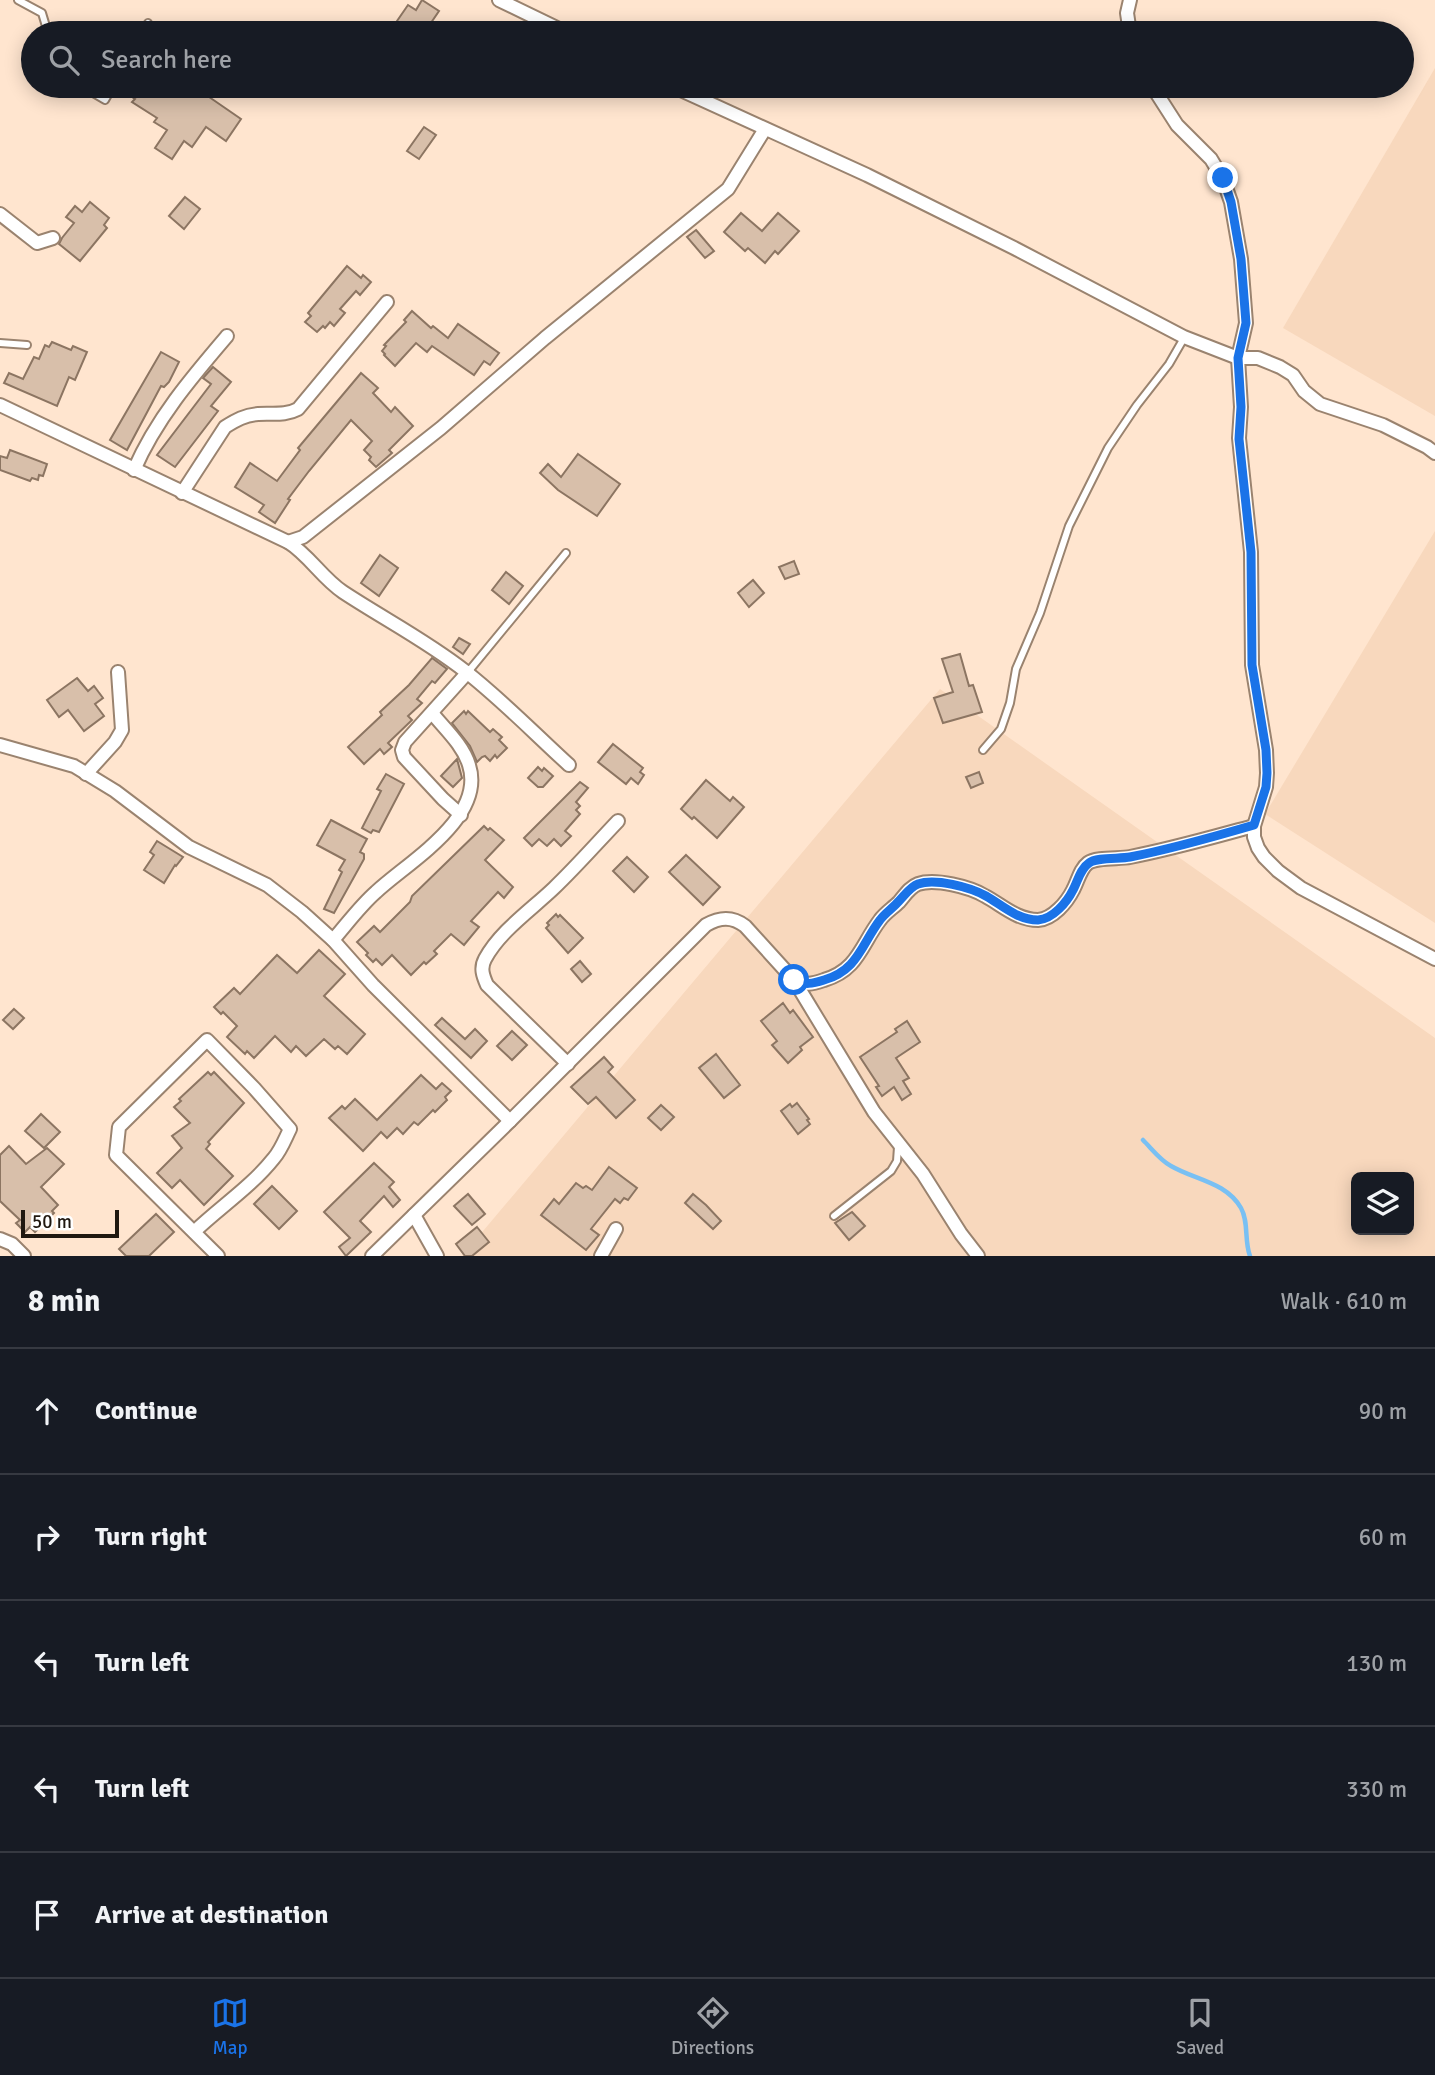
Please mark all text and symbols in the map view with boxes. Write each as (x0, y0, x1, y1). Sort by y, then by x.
search box (21, 21, 1414, 98)
icon: search (45, 41, 83, 79)
text: Search here (101, 44, 232, 76)
route end (1207, 162, 1238, 193)
route start (778, 964, 809, 995)
map controls (1351, 1172, 1414, 1235)
button: layers (1351, 1172, 1414, 1235)
scale bar (21, 1207, 119, 1239)
text: 50 m (32, 1210, 72, 1234)
text: 8 min (28, 1283, 100, 1320)
text: Walk · 610 m (1281, 1287, 1407, 1316)
icon: ahead (28, 1392, 66, 1430)
text: Continue (95, 1395, 197, 1427)
text: 90 m (1359, 1397, 1407, 1426)
icon: right (28, 1518, 66, 1556)
text: Turn right (95, 1521, 207, 1553)
text: 60 m (1359, 1523, 1407, 1552)
icon: left (28, 1644, 66, 1682)
text: Turn left (95, 1647, 189, 1679)
text: 130 m (1346, 1649, 1407, 1678)
icon: left (28, 1770, 66, 1808)
text: Turn left (95, 1773, 189, 1805)
text: 330 m (1346, 1775, 1407, 1804)
icon: arrive (28, 1896, 66, 1934)
text: Arrive at destination (95, 1899, 328, 1931)
tab: Map (211, 1994, 249, 2060)
tab: Directions (671, 1994, 754, 2060)
tab: Saved (1176, 1994, 1224, 2060)

